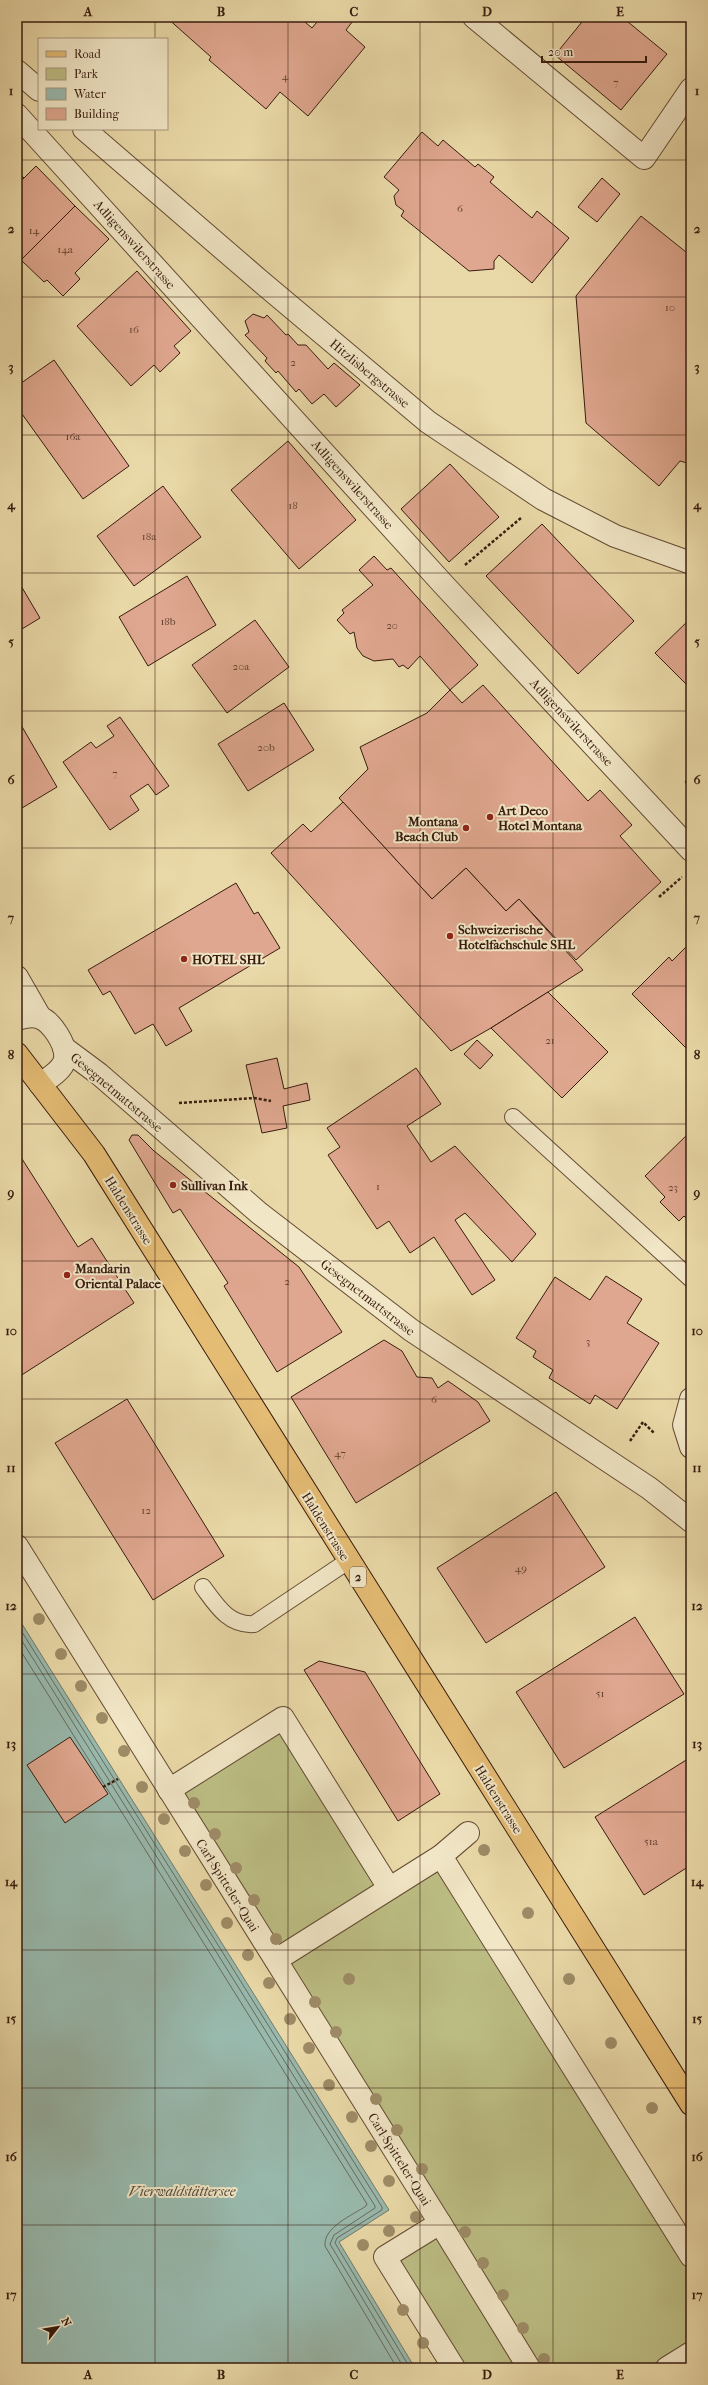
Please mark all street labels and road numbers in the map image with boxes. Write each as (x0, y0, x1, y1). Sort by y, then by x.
street label: Adligenswilerstrasse (90, 196, 179, 292)
street label: Hitzlisbergstrasse (327, 336, 413, 411)
street label: Adligenswilerstrasse (308, 436, 397, 532)
street label: Adligenswilerstrasse (526, 675, 617, 770)
street label: Gesegnetmattstrasse (68, 1050, 166, 1136)
street label: Haldenstrasse (102, 1173, 156, 1248)
street label: Gesegnetmattstrasse (318, 1256, 418, 1339)
street label: Haldenstrasse (299, 1489, 353, 1564)
road number: 2 (350, 1567, 366, 1587)
street label: Haldenstrasse (472, 1762, 526, 1837)
street label: Carl-Spitteler-Quai (193, 1836, 262, 1934)
street label: Carl-Spitteler-Quai (365, 2110, 434, 2208)

